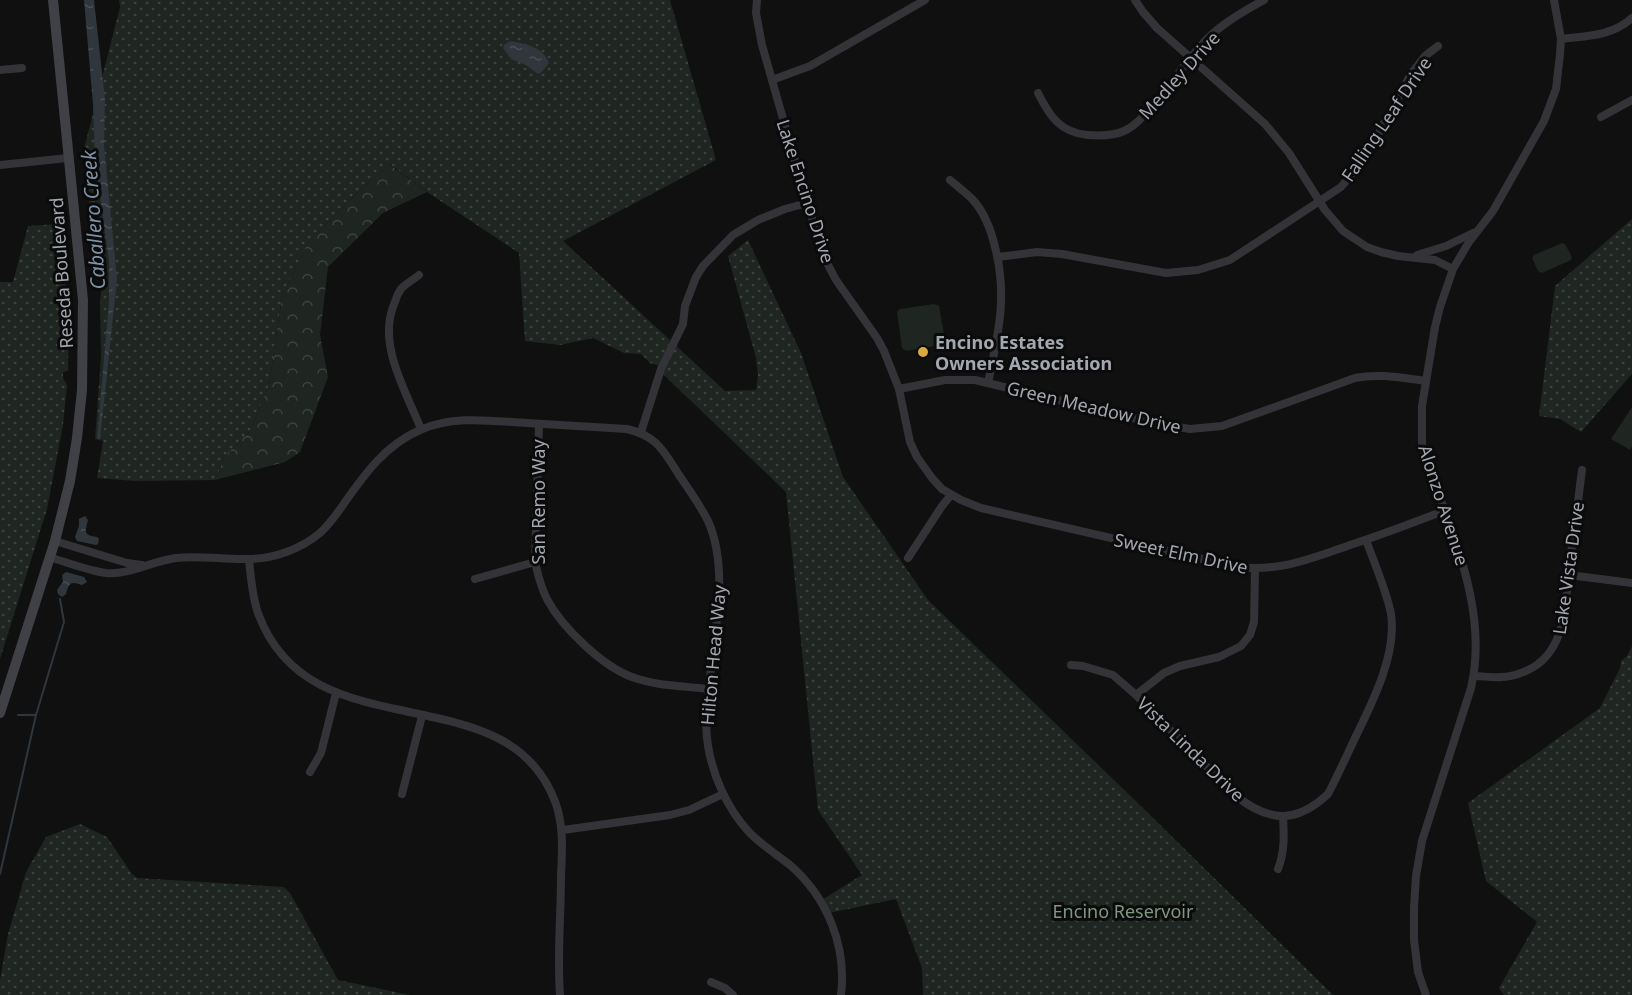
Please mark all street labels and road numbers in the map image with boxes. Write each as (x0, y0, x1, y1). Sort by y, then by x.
street label: Medley Drive (1133, 26, 1225, 124)
street label: Falling Leaf Drive (1335, 52, 1437, 186)
street label: Lake Encino Drive (771, 116, 841, 266)
street label: Reseda Boulevard (44, 197, 78, 349)
street label: Green Meadow Drive (1005, 375, 1183, 439)
street label: San Remo Way (526, 439, 550, 565)
street label: Alonzo Avenue (1413, 442, 1475, 568)
street label: Lake Vista Drive (1547, 500, 1589, 636)
street label: Sweet Elm Drive (1112, 527, 1250, 579)
street label: Hilton Head Way (695, 583, 731, 726)
street label: Vista Linda Drive (1132, 691, 1250, 807)

